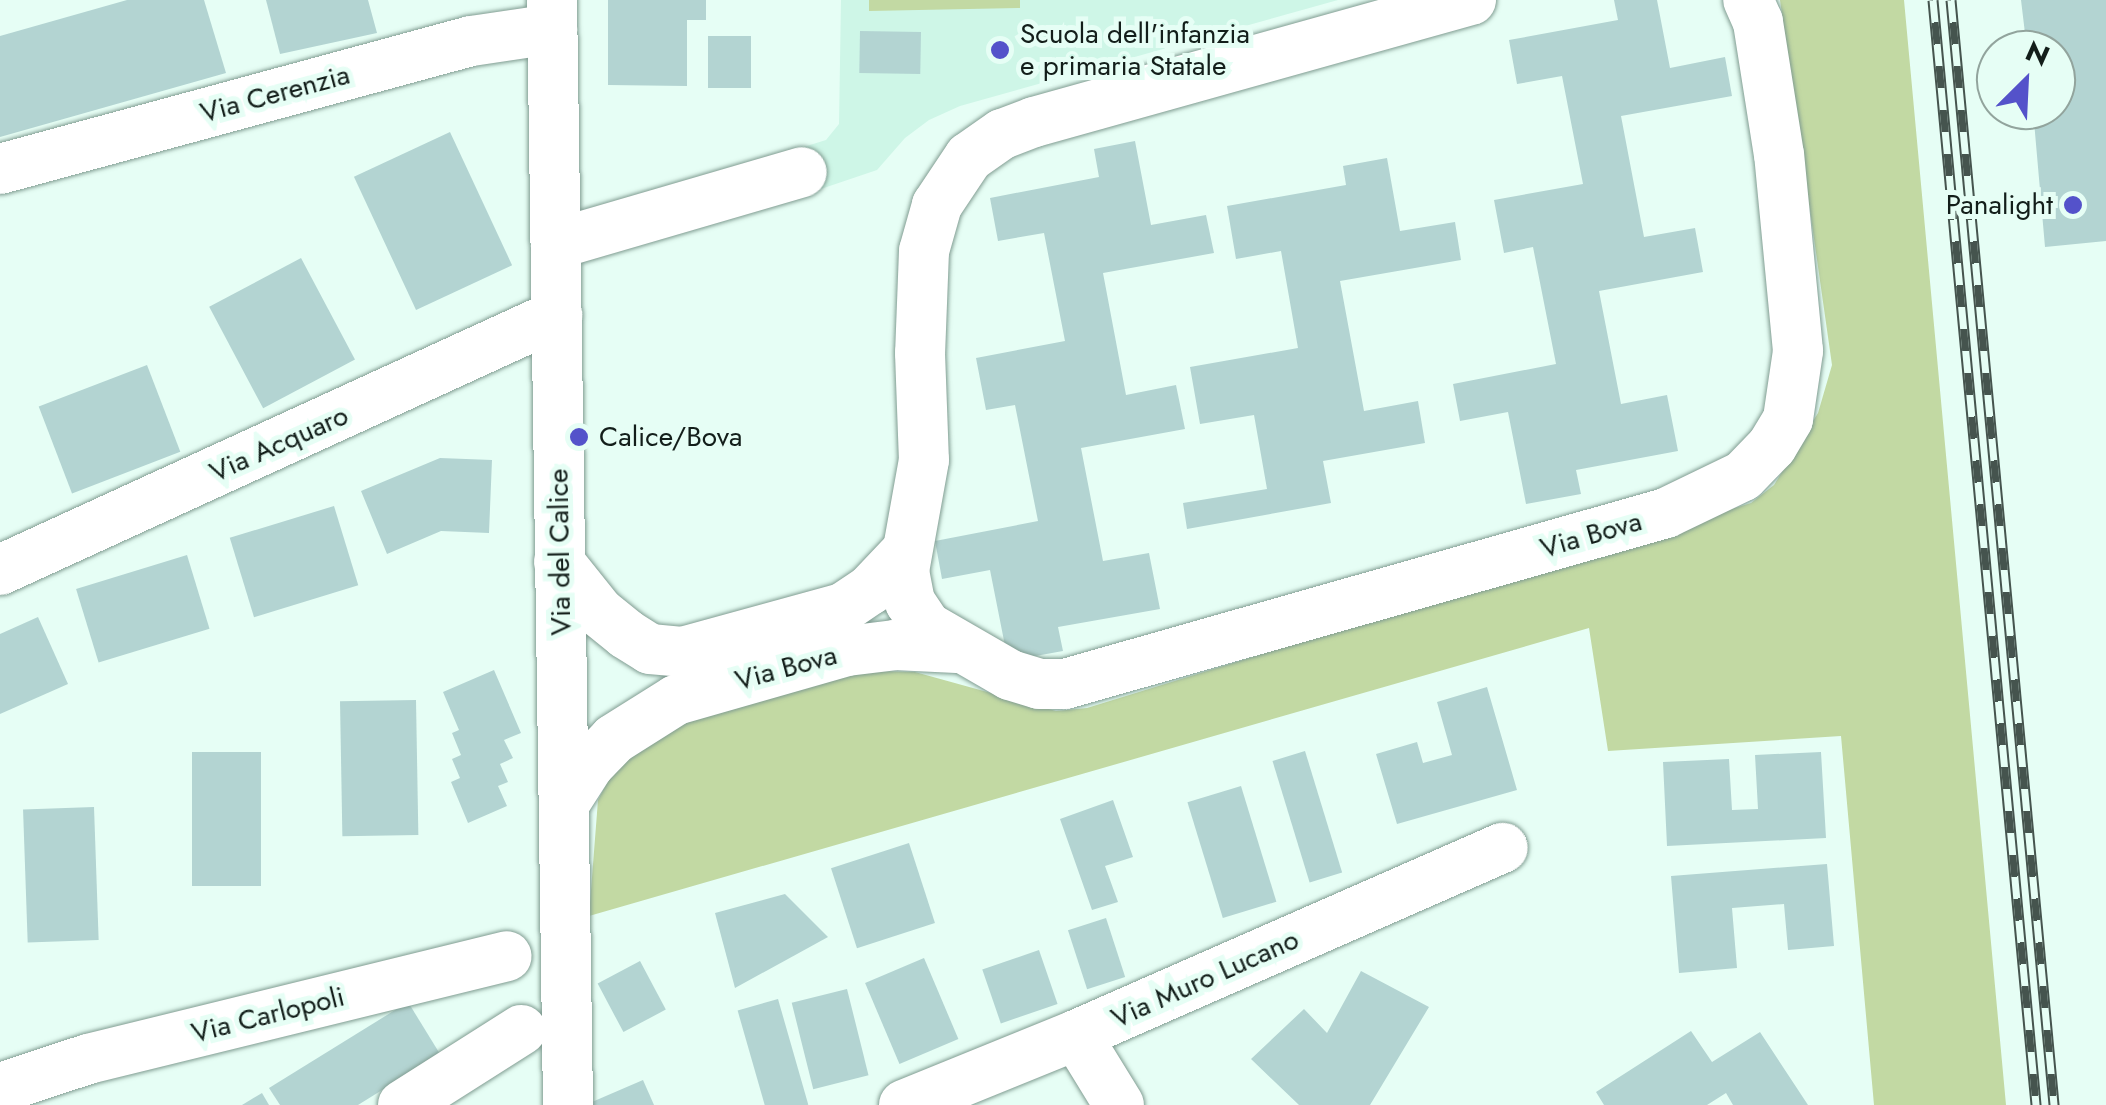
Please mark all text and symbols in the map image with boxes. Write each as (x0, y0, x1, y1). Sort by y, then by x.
place label: Scuola dell'infanzia e primaria Statale (1020, 17, 1250, 83)
north arrow (1976, 30, 2076, 130)
text: N (2019, 31, 2056, 77)
marker: Scuola dell'infanzia e primaria Statale (989, 39, 1011, 61)
street label: Via Cerenzia (197, 58, 353, 130)
place label: Panalight (1946, 188, 2053, 222)
marker: Panalight (2062, 194, 2084, 216)
street label: Via Acquaro (205, 399, 353, 489)
place label: Calice/Bova (599, 420, 742, 454)
marker: Calice/Bova (568, 426, 590, 448)
street label: Via del Calice (542, 468, 578, 636)
street label: Via Bova (1536, 505, 1646, 565)
street label: Via Bova (731, 638, 841, 698)
street label: Via Muro Lucano (1106, 923, 1304, 1035)
street label: Via Carlopoli (188, 980, 348, 1050)

